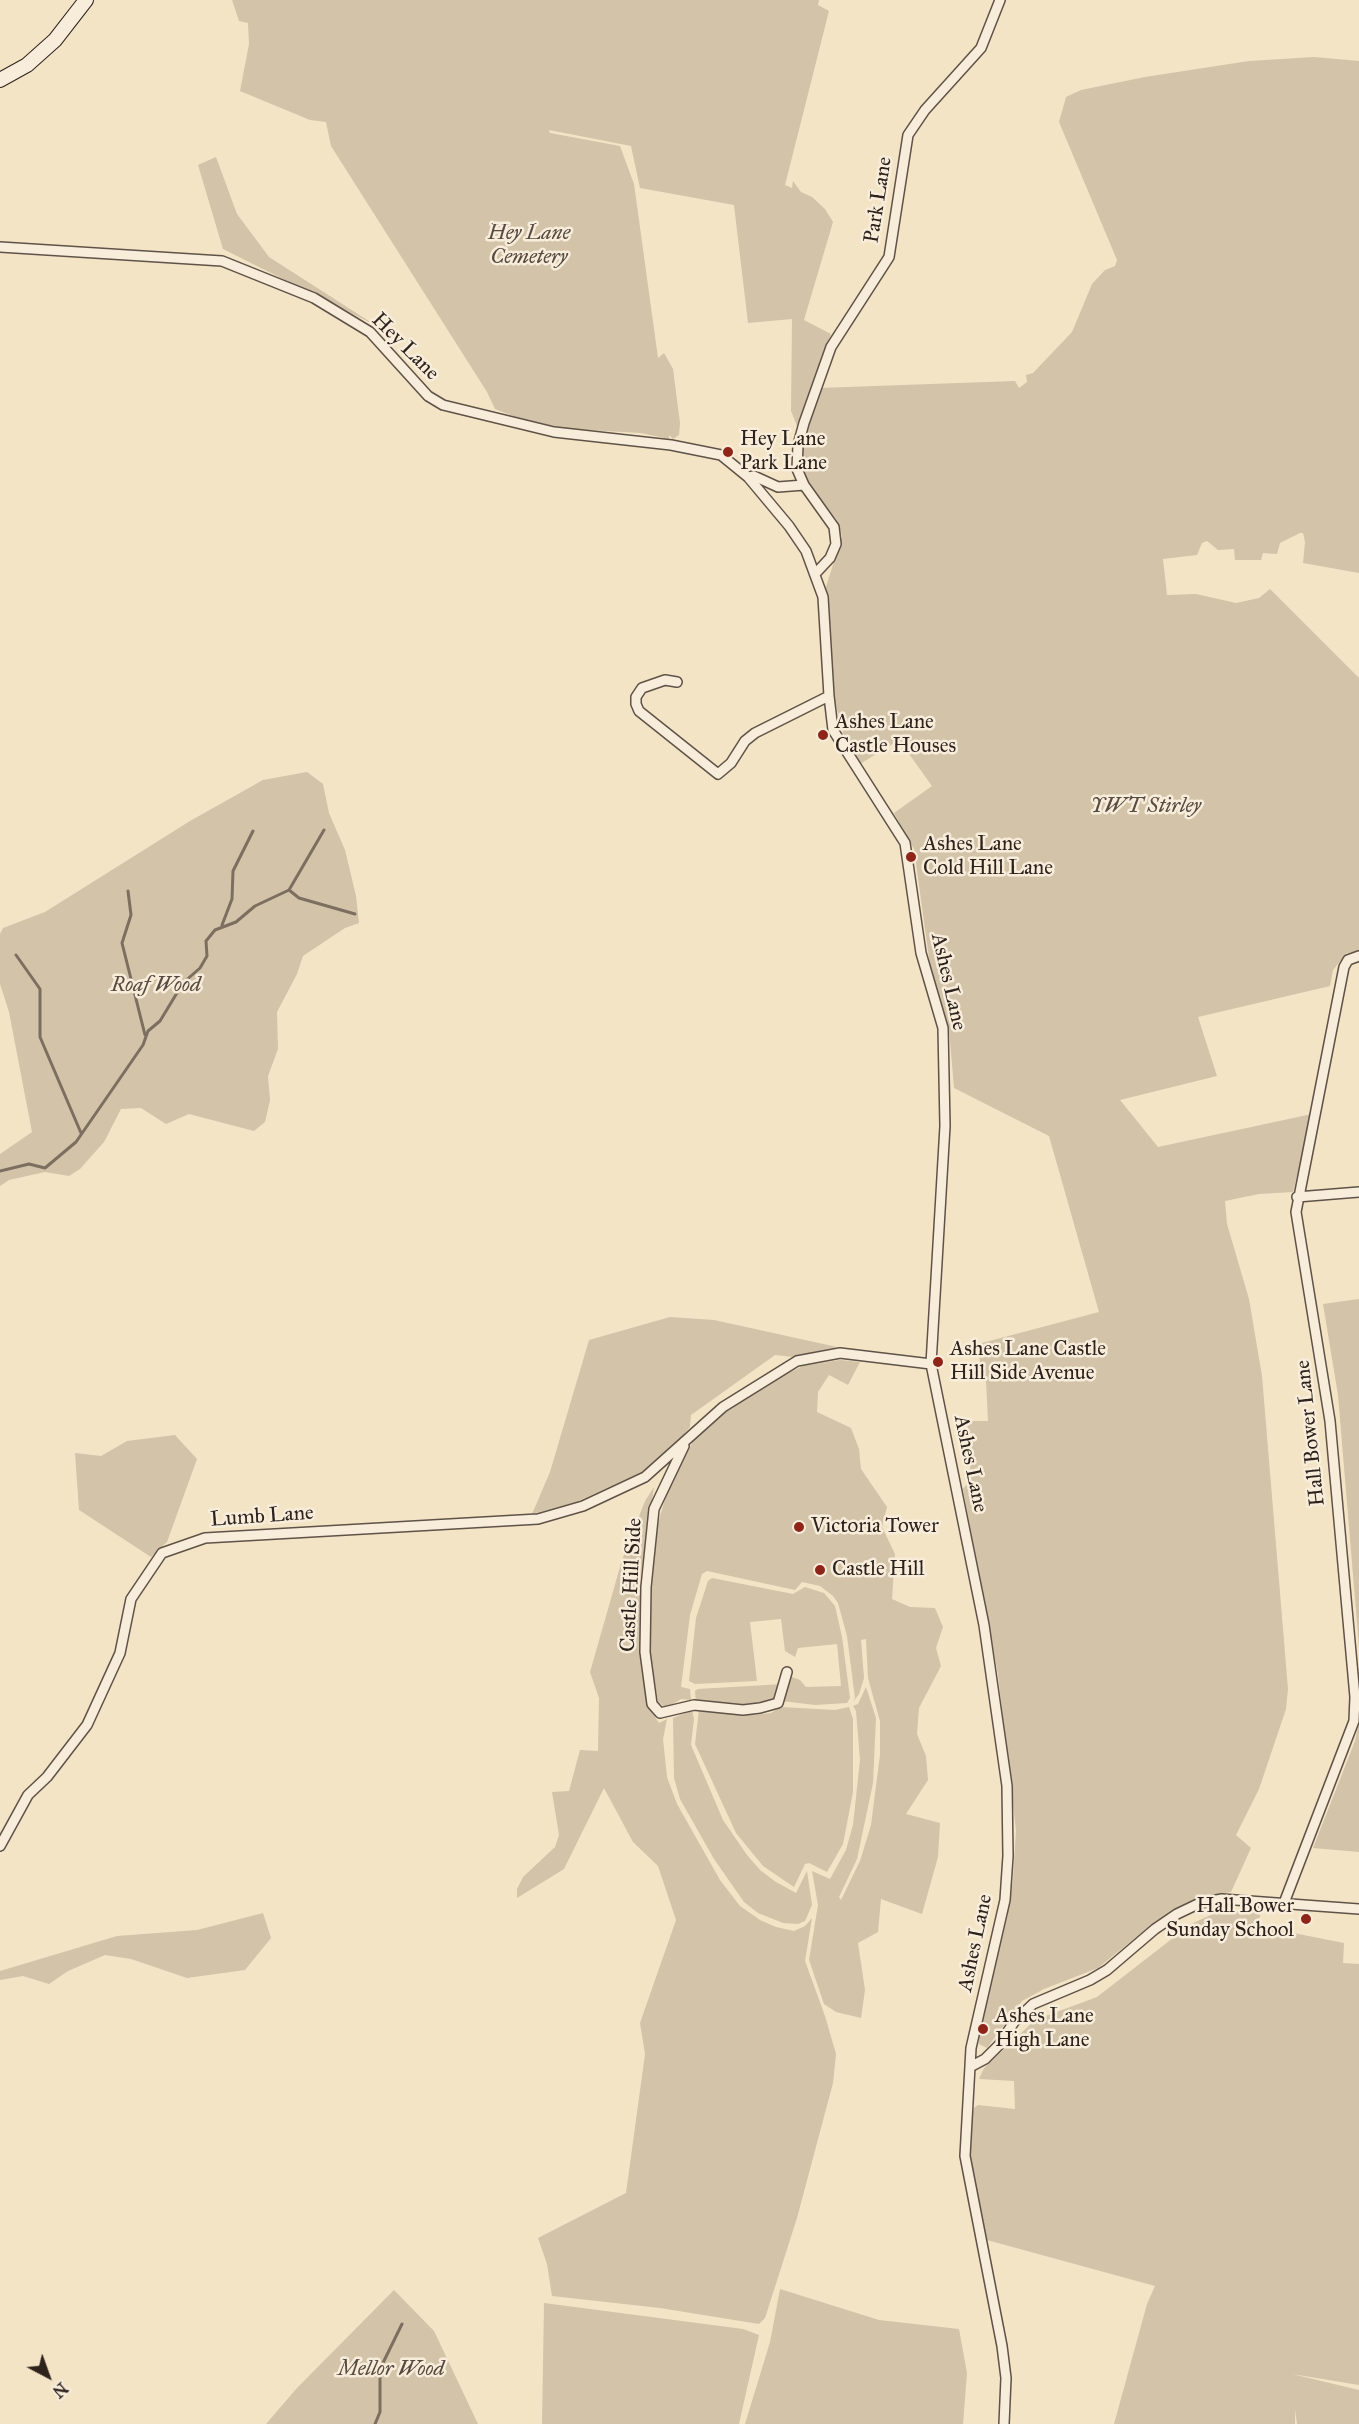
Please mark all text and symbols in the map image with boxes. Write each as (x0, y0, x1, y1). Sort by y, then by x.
street label: Park Lane (860, 155, 898, 245)
park label: Hey Lane Cemetery (488, 221, 570, 271)
street label: Hey Lane (366, 308, 444, 386)
place label: Hey Lane Park Lane (740, 427, 827, 477)
marker: Hey Lane Park Lane (721, 445, 735, 459)
place label: Ashes Lane Castle Houses (835, 710, 956, 760)
marker: Ashes Lane Castle Houses (816, 728, 830, 742)
park label: YWT Stirley (1091, 794, 1201, 820)
place label: Ashes Lane Cold Hill Lane (923, 832, 1053, 882)
marker: Ashes Lane Cold Hill Lane (904, 850, 918, 864)
street label: Ashes Lane (925, 931, 971, 1033)
park label: Roaf Wood (111, 973, 201, 999)
place label: Ashes Lane Castle Hill Side Avenue (950, 1337, 1106, 1387)
marker: Ashes Lane Castle Hill Side Avenue (931, 1355, 945, 1369)
street label: Hall Bower Lane (1291, 1359, 1331, 1507)
street label: Ashes Lane (947, 1413, 993, 1515)
street label: Lumb Lane (210, 1501, 314, 1533)
place label: Victoria Tower (811, 1514, 939, 1540)
street label: Castle Hill Side (616, 1517, 648, 1653)
marker: Victoria Tower (792, 1520, 806, 1534)
place label: Castle Hill (832, 1557, 924, 1583)
marker: Castle Hill (813, 1563, 827, 1577)
street label: Ashes Lane (953, 1892, 999, 1994)
place label: Hall Bower Sunday School (1166, 1894, 1294, 1944)
marker: Hall Bower Sunday School (1299, 1912, 1313, 1926)
place label: Ashes Lane High Lane (995, 2004, 1094, 2054)
marker: Ashes Lane High Lane (976, 2022, 990, 2036)
north arrow (18, 2346, 78, 2406)
park label: Mellor Wood (338, 2357, 444, 2383)
text: N (49, 2378, 71, 2402)

